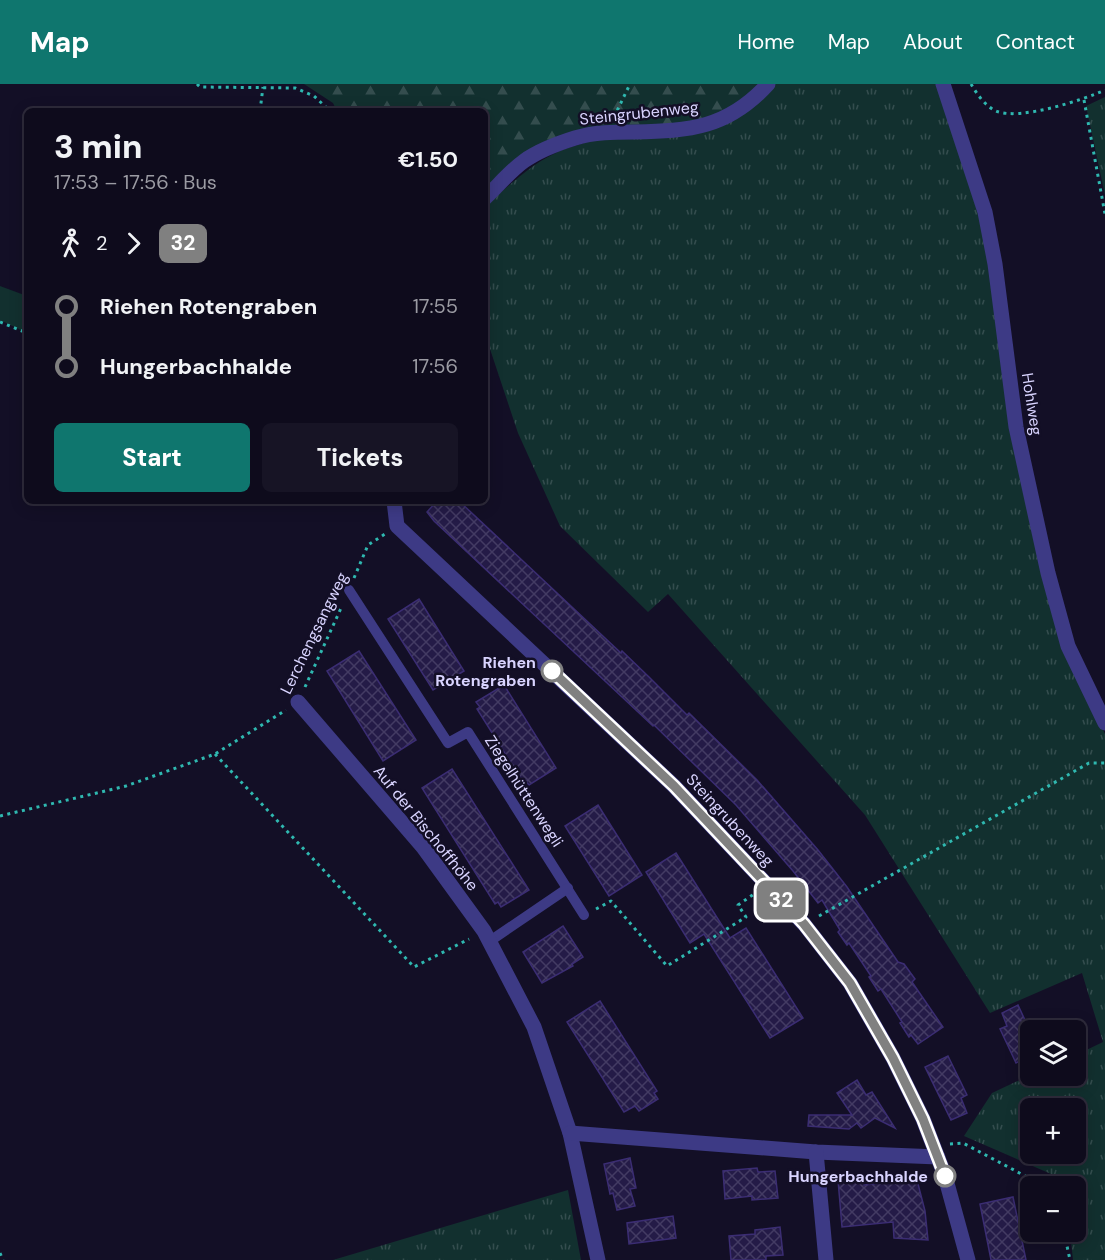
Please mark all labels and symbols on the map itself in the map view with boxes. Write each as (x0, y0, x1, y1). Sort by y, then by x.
street label: Steingrubenweg (578, 96, 700, 130)
street label: Hohlweg (1017, 371, 1047, 437)
street label: Lerchengsangweg (275, 569, 353, 697)
place label: Riehen Rotengraben (435, 652, 536, 691)
marker: Riehen Rotengraben (541, 660, 563, 682)
street label: Ziegelhüttenwegli (480, 731, 568, 851)
street label: Auf der Bischoffhöhe (369, 761, 483, 895)
street label: Steingrubenweg (682, 769, 779, 871)
line badge: 32 (754, 880, 808, 920)
marker: Hungerbachhalde (934, 1165, 956, 1187)
place label: Hungerbachhalde (788, 1166, 928, 1187)

